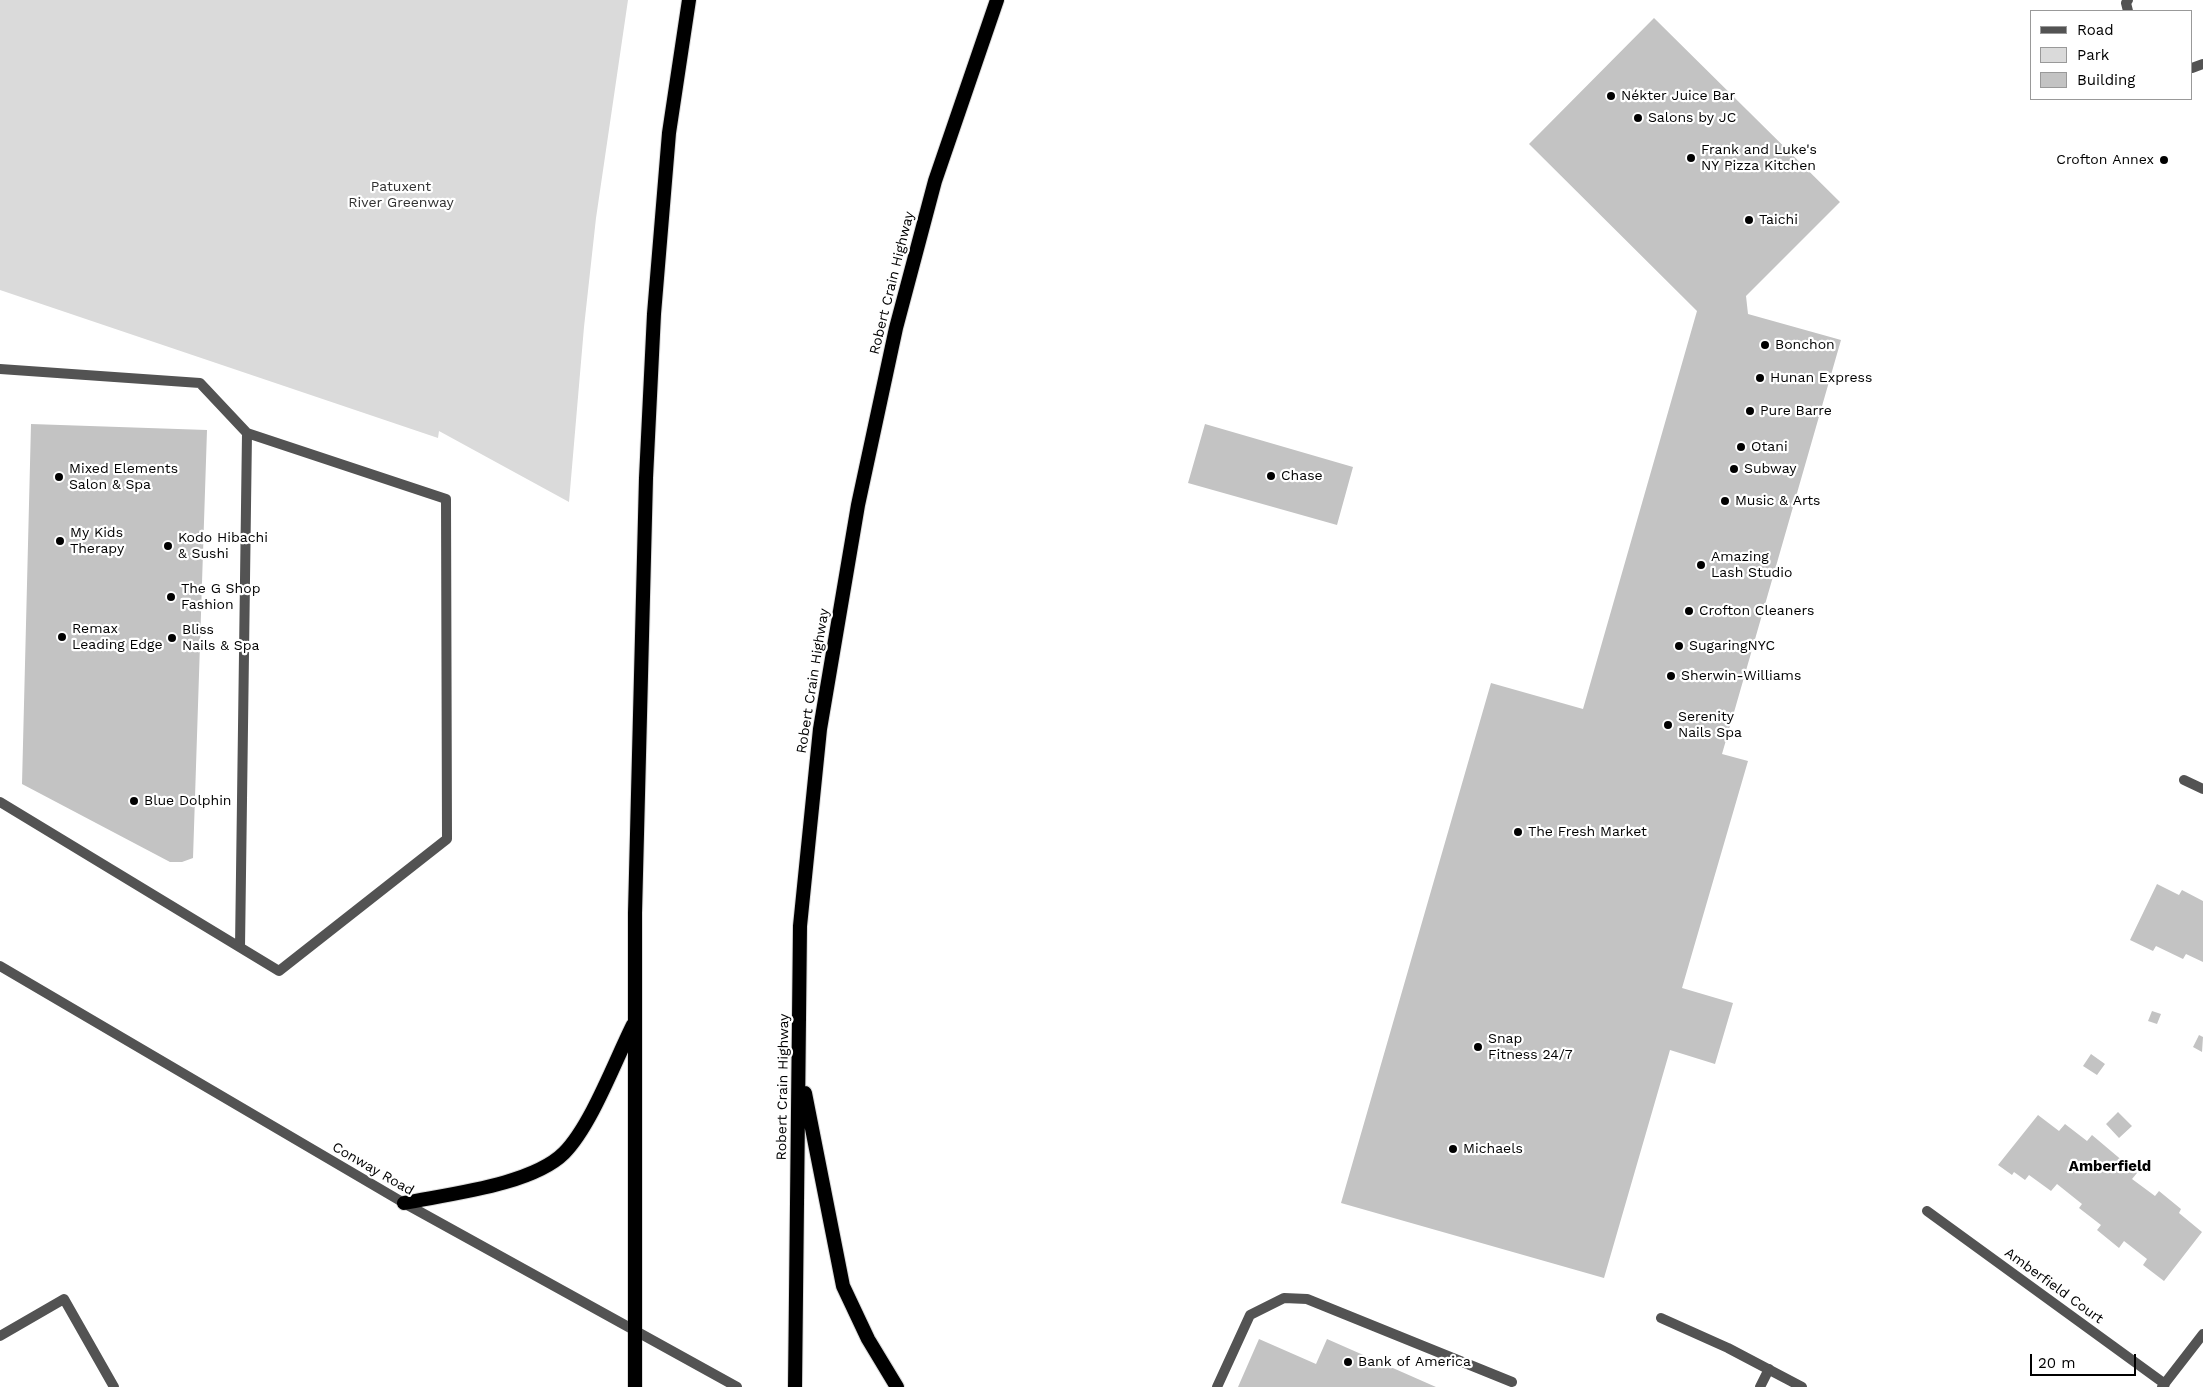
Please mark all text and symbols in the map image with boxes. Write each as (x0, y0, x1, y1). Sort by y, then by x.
legend (2030, 10, 2193, 100)
text: Road (2077, 21, 2114, 39)
text: Park (2077, 46, 2109, 64)
text: Building (2077, 71, 2135, 89)
place label: Nékter Juice Bar (1621, 88, 1735, 104)
marker: Nékter Juice Bar (1605, 90, 1617, 102)
place label: Salons by JC (1648, 110, 1736, 126)
marker: Salons by JC (1632, 112, 1644, 124)
place label: Frank and Luke's NY Pizza Kitchen (1701, 142, 1817, 174)
marker: Frank and Luke's NY Pizza Kitchen (1685, 152, 1697, 164)
place label: Crofton Annex (2056, 152, 2154, 168)
marker: Crofton Annex (2158, 154, 2170, 166)
park label: Patuxent River Greenway (348, 179, 454, 212)
street label: Robert Crain Highway (866, 210, 918, 356)
place label: Taichi (1759, 212, 1798, 228)
marker: Taichi (1743, 214, 1755, 226)
place label: Bonchon (1775, 337, 1835, 353)
marker: Bonchon (1759, 339, 1771, 351)
place label: Hunan Express (1770, 370, 1872, 386)
marker: Hunan Express (1754, 372, 1766, 384)
place label: Pure Barre (1760, 403, 1832, 419)
marker: Pure Barre (1744, 405, 1756, 417)
place label: Otani (1751, 439, 1788, 455)
marker: Otani (1735, 441, 1747, 453)
place label: Mixed Elements Salon & Spa (69, 461, 178, 494)
place label: Subway (1744, 461, 1796, 477)
marker: Subway (1728, 463, 1740, 475)
place label: Chase (1281, 468, 1323, 484)
marker: Chase (1265, 470, 1277, 482)
marker: Mixed Elements Salon & Spa (53, 471, 65, 483)
place label: Music & Arts (1735, 493, 1820, 509)
marker: Music & Arts (1719, 495, 1731, 507)
place label: My Kids Therapy (70, 525, 124, 558)
place label: Kodo Hibachi & Sushi (178, 530, 268, 562)
marker: My Kids Therapy (54, 535, 66, 547)
marker: Kodo Hibachi & Sushi (162, 540, 174, 552)
place label: Amazing Lash Studio (1711, 549, 1792, 582)
marker: Amazing Lash Studio (1695, 559, 1707, 571)
place label: The G Shop Fashion (181, 581, 260, 614)
marker: The G Shop Fashion (165, 591, 177, 603)
place label: Crofton Cleaners (1699, 603, 1814, 619)
marker: Crofton Cleaners (1683, 605, 1695, 617)
street label: Robert Crain Highway (793, 607, 833, 755)
place label: Remax Leading Edge (72, 621, 163, 654)
place label: Bliss Nails & Spa (182, 622, 259, 654)
marker: Remax Leading Edge (56, 631, 68, 643)
marker: Bliss Nails & Spa (166, 632, 178, 644)
place label: SugaringNYC (1689, 638, 1775, 654)
marker: SugaringNYC (1673, 640, 1685, 652)
place label: Sherwin-Williams (1681, 668, 1801, 684)
marker: Sherwin-Williams (1665, 670, 1677, 682)
place label: Serenity Nails Spa (1678, 709, 1742, 742)
marker: Serenity Nails Spa (1662, 719, 1674, 731)
place label: Blue Dolphin (144, 793, 232, 809)
marker: Blue Dolphin (128, 795, 140, 807)
place label: The Fresh Market (1528, 824, 1647, 840)
marker: The Fresh Market (1512, 826, 1524, 838)
street label: Robert Crain Highway (773, 1013, 793, 1161)
place label: Snap Fitness 24/7 (1488, 1031, 1573, 1064)
marker: Snap Fitness 24/7 (1472, 1041, 1484, 1053)
street label: Conway Road (329, 1139, 417, 1199)
place label: Michaels (1463, 1141, 1523, 1157)
marker: Michaels (1447, 1143, 1459, 1155)
district label: Amberfield (2069, 1158, 2151, 1176)
street label: Amberfield Court (2001, 1244, 2107, 1328)
scale bar (2033, 1344, 2139, 1376)
place label: Bank of America (1358, 1354, 1471, 1370)
text: 20 m (2038, 1354, 2076, 1372)
marker: Bank of America (1342, 1356, 1354, 1368)

